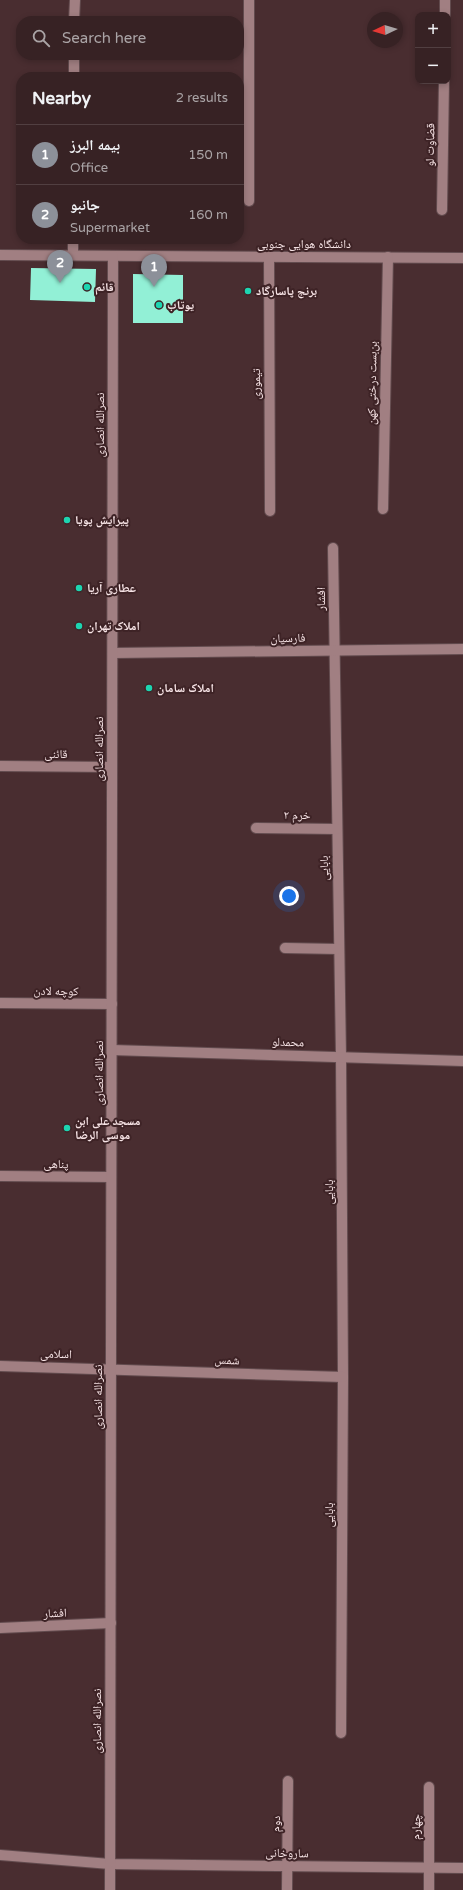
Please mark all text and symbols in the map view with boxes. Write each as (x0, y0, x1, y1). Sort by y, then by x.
north arrow (367, 12, 403, 48)
map controls (415, 12, 451, 84)
button: + (415, 12, 451, 48)
search box (16, 16, 244, 60)
icon: search (30, 27, 52, 49)
text: Search here (62, 29, 146, 47)
button: − (415, 48, 451, 84)
text: Nearby (32, 88, 91, 109)
text: 2 results (176, 90, 228, 106)
street label: قضاوت لو (423, 123, 437, 167)
text: بیمه البرز (70, 136, 120, 154)
text: 1 (41, 147, 49, 163)
text: 150 m (188, 147, 228, 163)
text: Office (70, 160, 108, 176)
text: جانبو (70, 196, 100, 214)
text: 2 (41, 207, 49, 223)
text: 160 m (188, 207, 228, 223)
text: Supermarket (70, 220, 150, 236)
street label: دانشگاه هوایی جنوبی (257, 237, 351, 251)
pin: 2 (47, 250, 73, 283)
pin: 1 (141, 254, 167, 287)
place label: قائم (95, 280, 114, 295)
marker: قائم (82, 282, 92, 292)
place label: برنج پاسارگاد (256, 284, 317, 299)
marker: برنج پاسارگاد (243, 286, 253, 296)
place label: یوتاب (167, 298, 194, 312)
marker: یوتاب (154, 300, 164, 310)
street label: بن‌بست درختی کهن (364, 341, 380, 425)
street label: تیموری (249, 368, 263, 400)
street label: نصرالله انصاری (93, 393, 107, 457)
place label: پیرایش پویا (75, 513, 129, 528)
marker: پیرایش پویا (62, 515, 72, 525)
place label: عطاری آریا (87, 581, 136, 596)
marker: عطاری آریا (74, 583, 84, 593)
street label: افشار (314, 587, 328, 612)
place label: املاک تهران (87, 619, 140, 634)
marker: املاک تهران (74, 621, 84, 631)
street label: فارسیان (270, 631, 306, 646)
place label: املاک سامان (157, 681, 214, 696)
marker: املاک سامان (144, 683, 154, 693)
street label: نصرالله انصاری (92, 717, 106, 781)
street label: قائنی (44, 747, 68, 761)
street label: خرم ۲ (283, 808, 311, 823)
street label: بابایی (317, 855, 332, 881)
your location (279, 886, 299, 906)
street label: کوچه لادن (33, 984, 79, 998)
street label: محمدلو (272, 1034, 304, 1050)
street label: نصرالله انصاری (92, 1041, 106, 1105)
place label: مسجد علی ابن موسی الرضا (75, 1114, 141, 1143)
marker: مسجد علی ابن موسی الرضا (62, 1123, 72, 1133)
street label: پناهی (43, 1157, 69, 1171)
street label: بابایی (322, 1179, 336, 1205)
street label: اسلامی (40, 1347, 72, 1361)
street label: شمس (214, 1353, 240, 1367)
street label: نصرالله انصاری (91, 1365, 105, 1429)
street label: بابایی (322, 1502, 336, 1528)
street label: افشار (42, 1606, 67, 1620)
street label: نصرالله انصاری (90, 1689, 104, 1753)
street label: چهارم (409, 1814, 424, 1840)
street label: دوم (269, 1816, 284, 1832)
street label: ساروخانی (265, 1846, 309, 1860)

